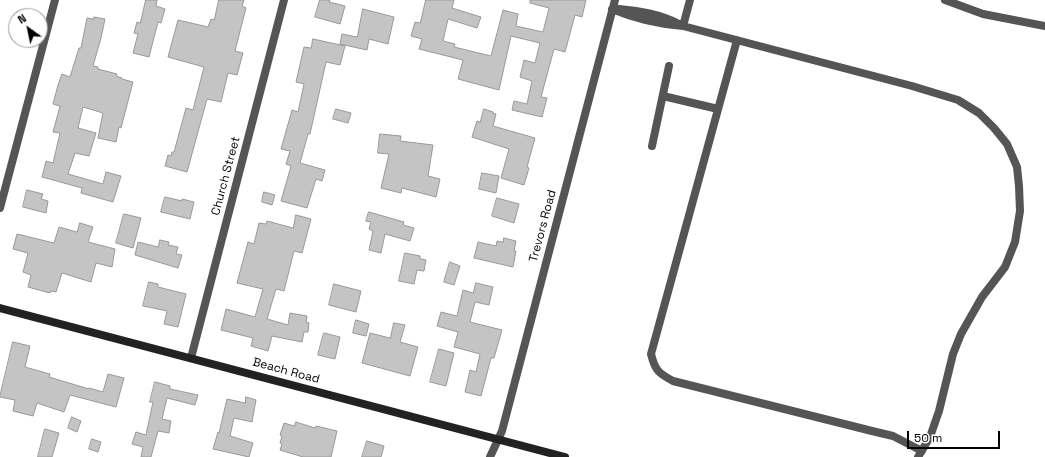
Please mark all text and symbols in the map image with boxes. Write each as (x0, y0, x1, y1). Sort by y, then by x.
north arrow (8, 8, 48, 48)
text: N (15, 11, 29, 27)
street label: Church Street (209, 135, 243, 217)
street label: Trevors Road (526, 188, 560, 264)
street label: Beach Road (251, 355, 321, 387)
scale bar (909, 423, 1002, 449)
text: 50 m (914, 430, 942, 446)

